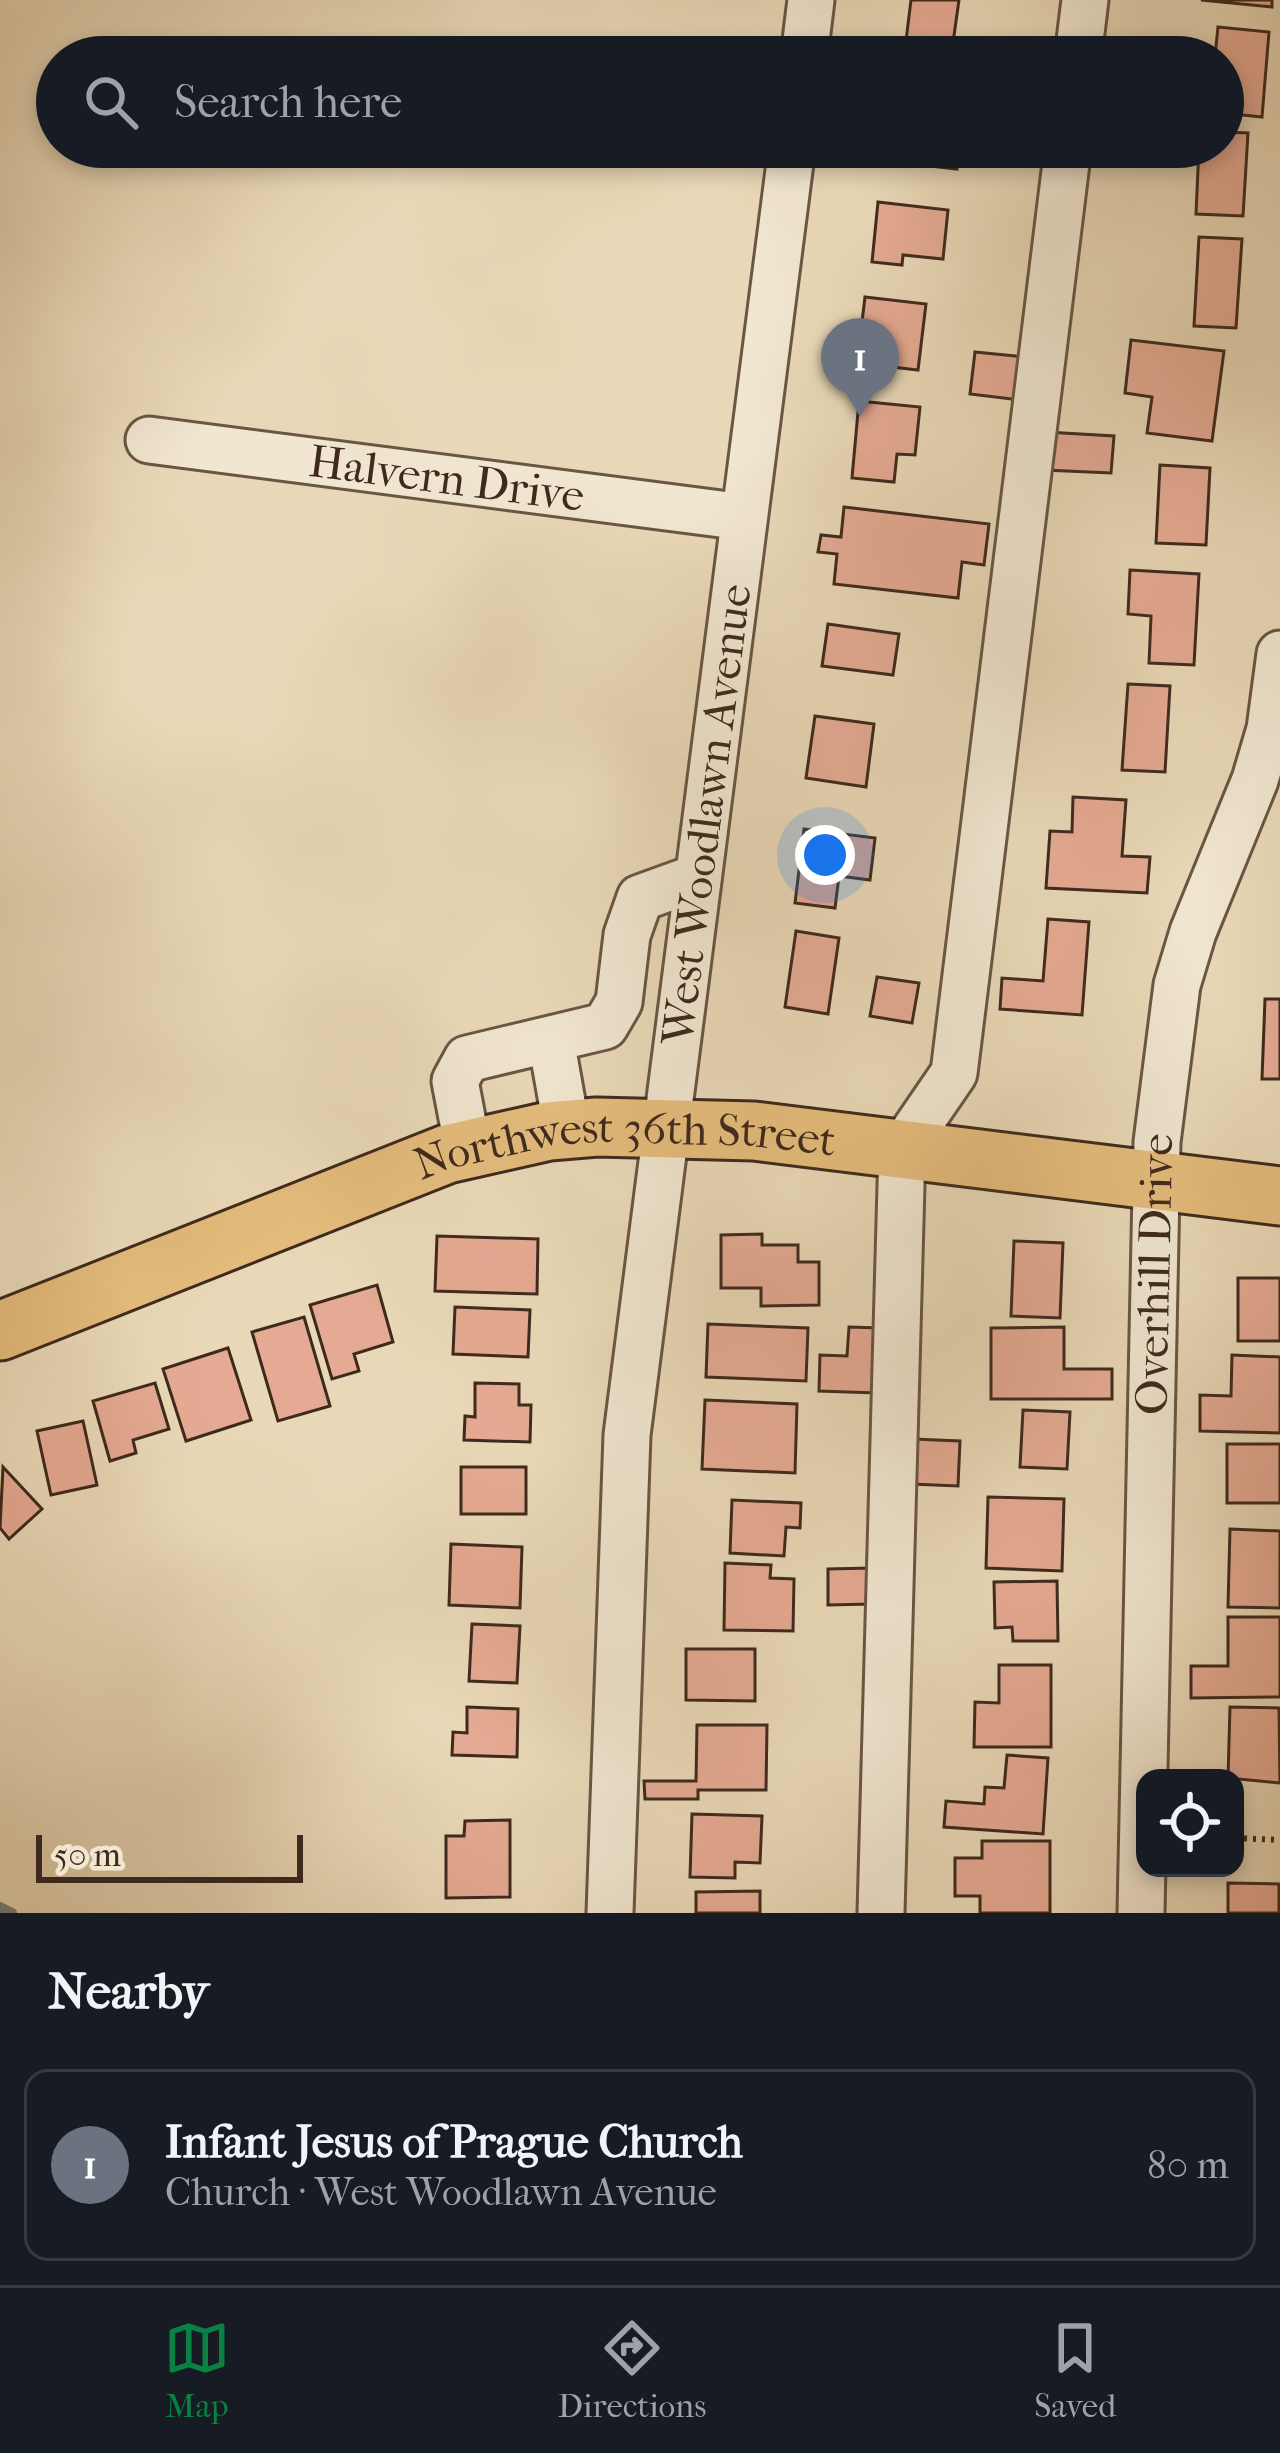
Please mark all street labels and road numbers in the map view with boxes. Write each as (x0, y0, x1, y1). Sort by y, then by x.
street label: Halvern Drive (306, 434, 587, 523)
street label: West Woodlawn Avenue (651, 581, 762, 1049)
street label: Northwest 36th Street (406, 1101, 839, 1191)
street label: Overhill Drive (1125, 1133, 1184, 1415)

